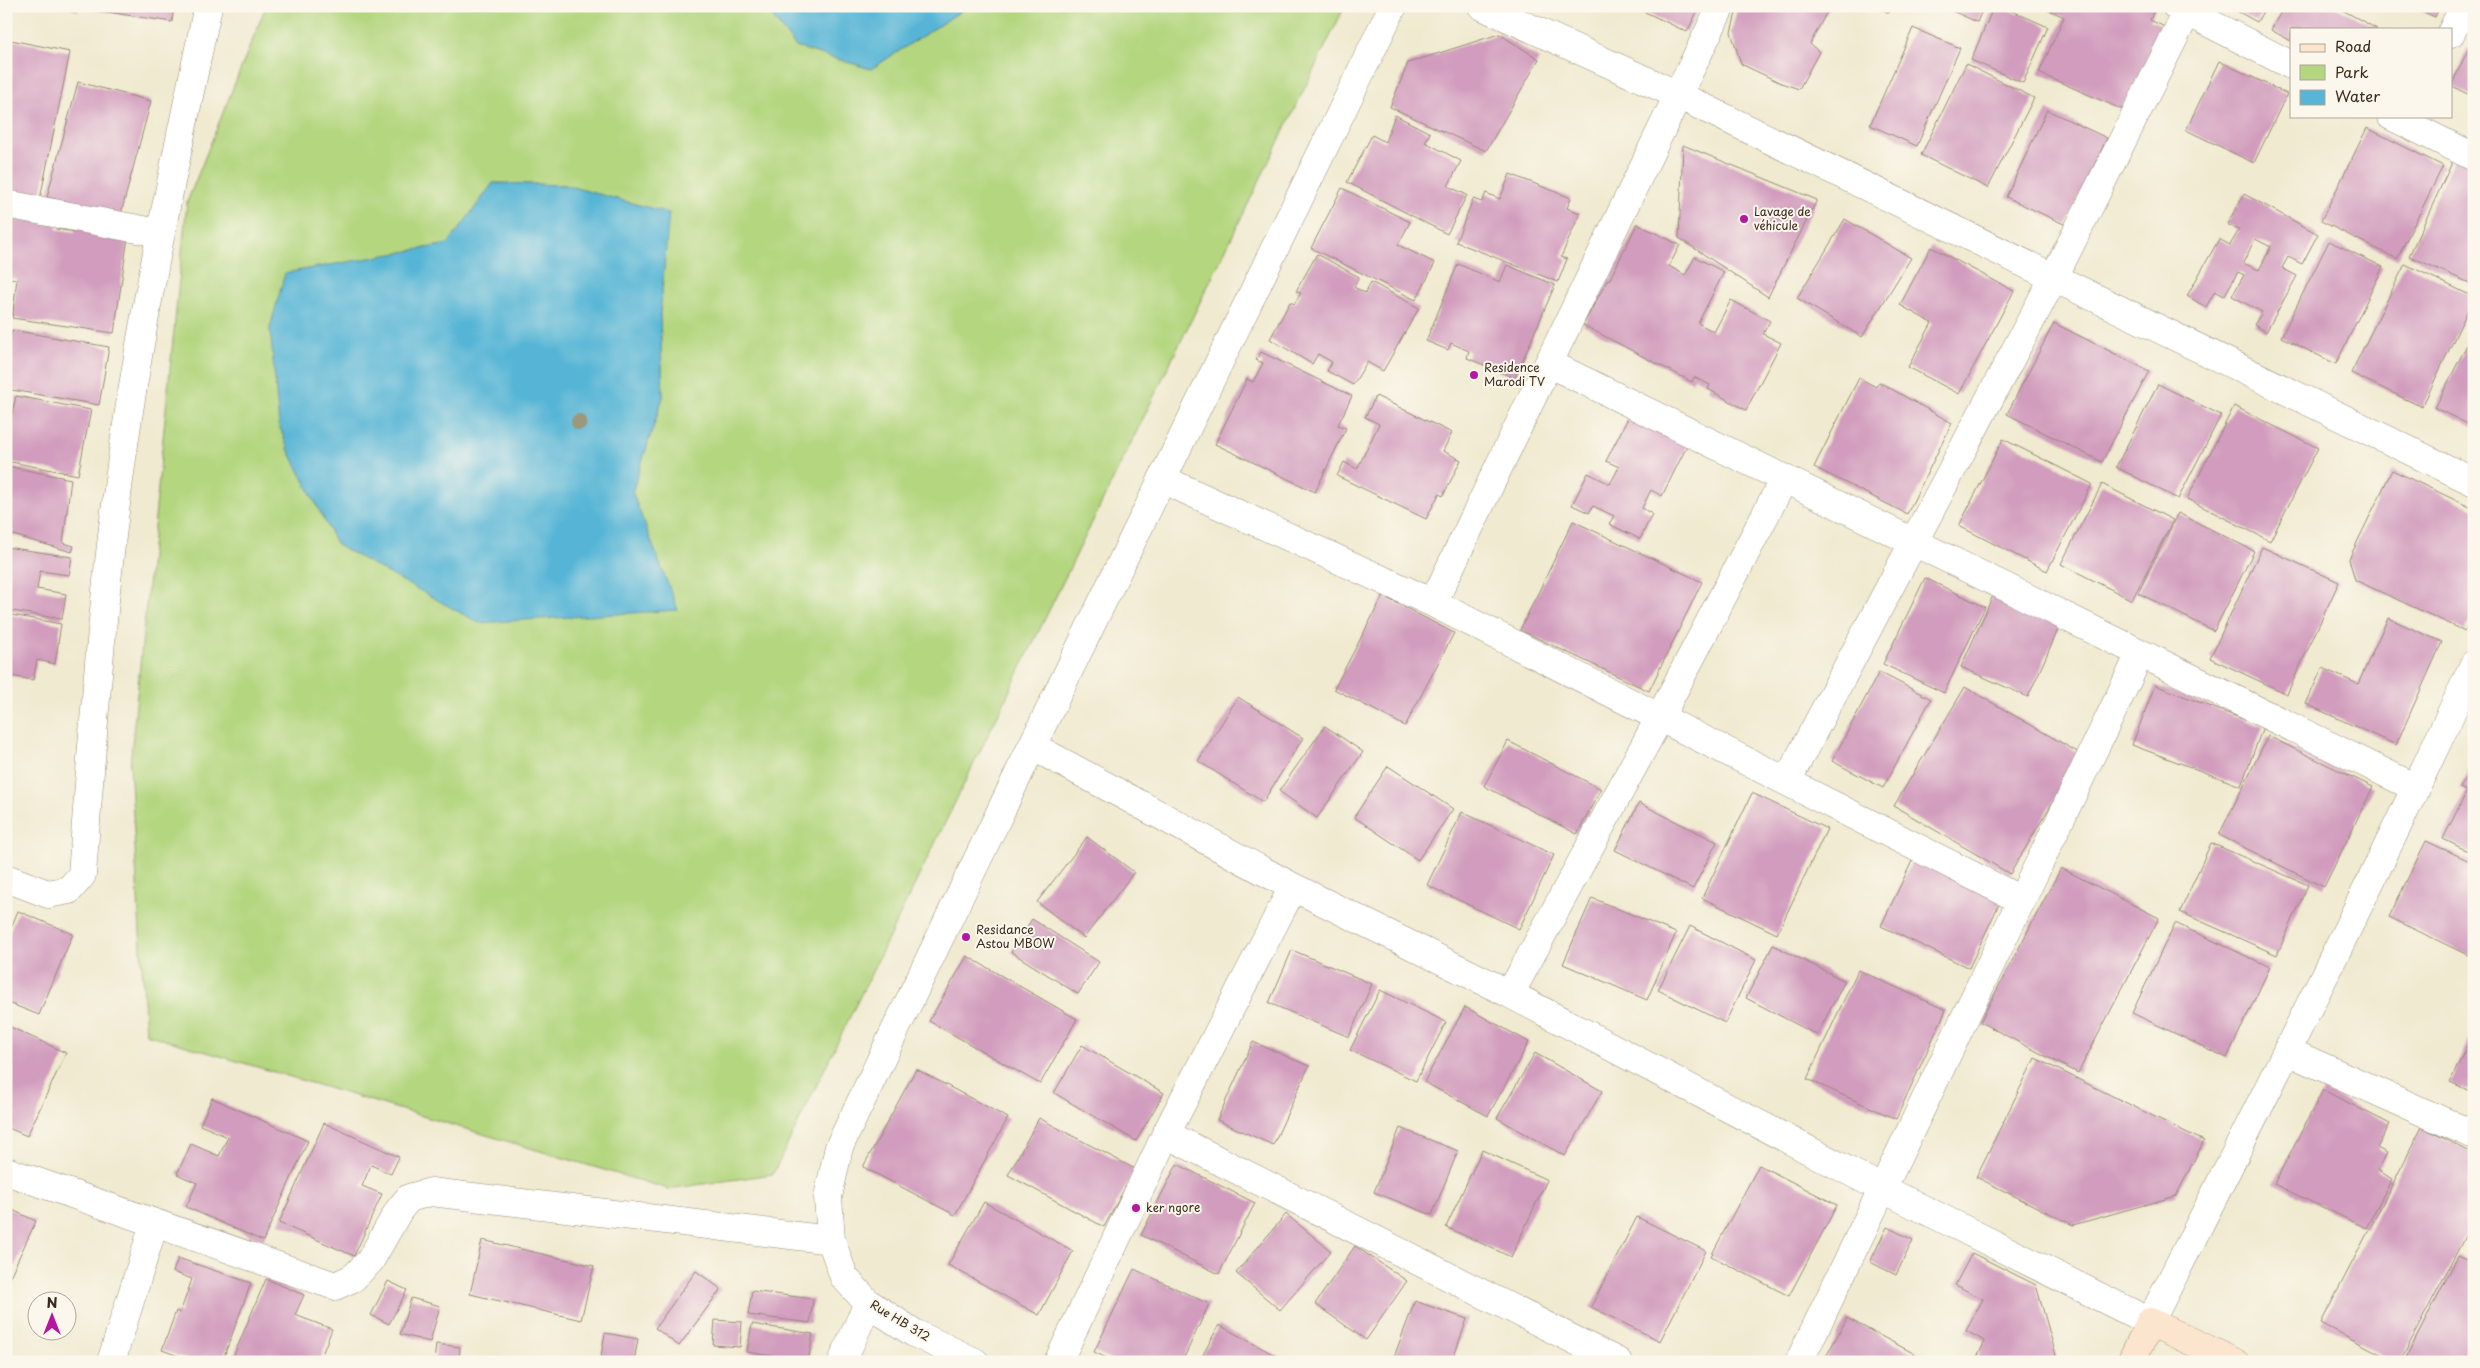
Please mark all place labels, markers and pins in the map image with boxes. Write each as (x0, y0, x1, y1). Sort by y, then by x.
place label: Lavage de véhicule (1754, 202, 1811, 234)
marker: Lavage de véhicule (1738, 213, 1750, 225)
place label: Residence Marodi TV (1484, 358, 1545, 390)
marker: Residence Marodi TV (1468, 369, 1480, 381)
place label: Residance Astou MBOW (976, 920, 1055, 952)
marker: Residance Astou MBOW (960, 931, 972, 943)
place label: ker ngore (1146, 1198, 1200, 1216)
marker: ker ngore (1130, 1202, 1142, 1214)

